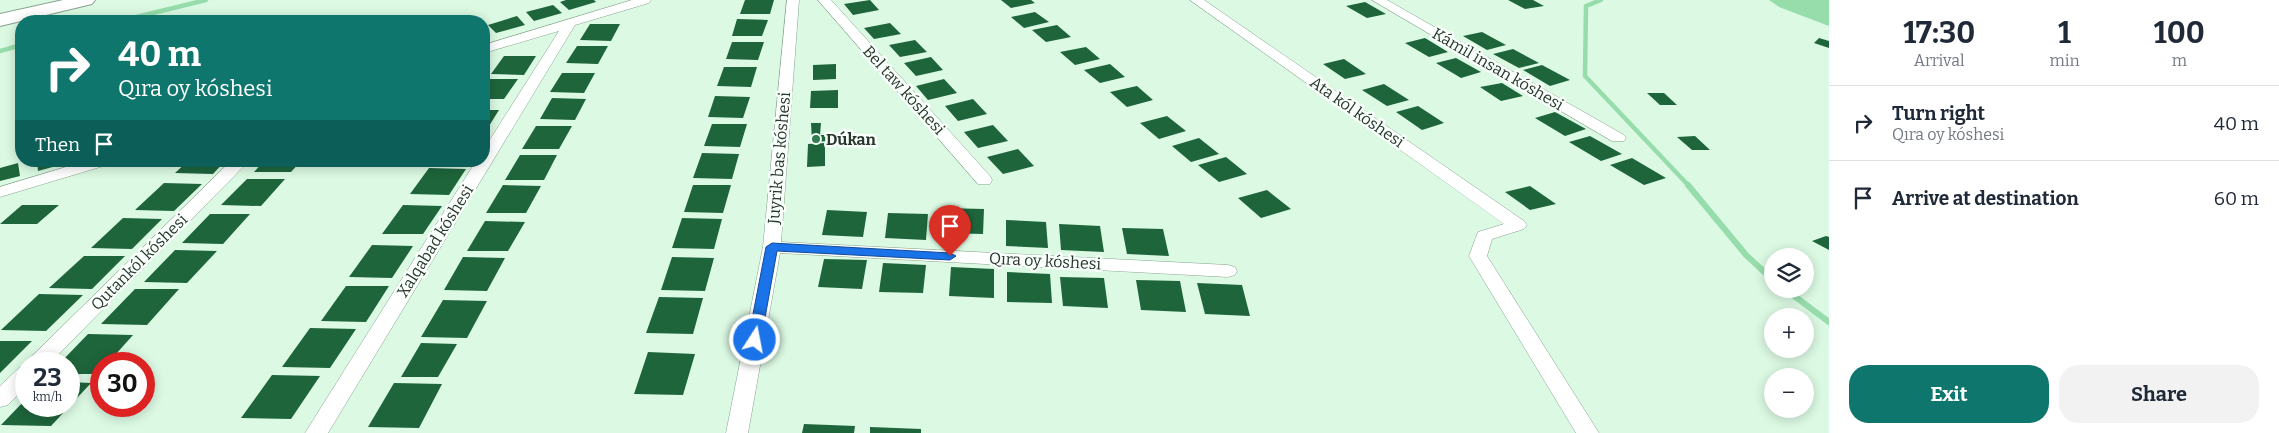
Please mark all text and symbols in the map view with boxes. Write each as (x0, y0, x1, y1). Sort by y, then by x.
text: 17:30 (1903, 15, 1975, 51)
text: 1 (2058, 15, 2071, 51)
text: 100 (2154, 15, 2205, 51)
street label: Kámil insan kóshesi (1429, 24, 1567, 114)
text: 40 m (118, 33, 201, 75)
icon: right (35, 35, 100, 100)
street label: Bel taw kóshesi (859, 42, 949, 139)
text: Arrival (1914, 51, 1965, 70)
text: min (2049, 51, 2080, 70)
text: m (2172, 51, 2187, 70)
street label: Ata kól kóshesi (1306, 73, 1408, 152)
text: Qıra oy kóshesi (118, 75, 272, 102)
street label: Juyrik bas kóshesi (764, 91, 794, 226)
text: Turn right (1892, 102, 1985, 125)
icon: right (1849, 109, 1877, 137)
text: 40 m (2214, 112, 2259, 135)
text: Qıra oy kóshesi (1892, 125, 2004, 144)
icon: arrive (90, 130, 118, 158)
place label: Dúkan (826, 130, 877, 149)
text: Then (35, 133, 80, 156)
marker: Dúkan (810, 133, 822, 145)
street label: Xalqabad kóshesi (393, 181, 477, 301)
icon: arrive (1849, 184, 1877, 212)
text: Arrive at destination (1892, 187, 2079, 210)
text: 60 m (2214, 187, 2259, 210)
pin (929, 205, 971, 256)
street label: Qutankól kóshesi (87, 210, 191, 314)
icon: arrive (936, 212, 964, 240)
map controls (1764, 248, 1814, 418)
button: layers (1764, 248, 1814, 298)
street label: Qıra oy kóshesi (988, 249, 1102, 273)
button: + (1764, 308, 1814, 358)
position arrow (728, 313, 780, 365)
speed limit sign: 30 (90, 352, 155, 417)
text: 23 (33, 363, 62, 393)
button: Exit (1849, 365, 2049, 423)
button: Share (2059, 365, 2259, 423)
button: − (1764, 368, 1814, 418)
text: km/h (33, 390, 62, 404)

